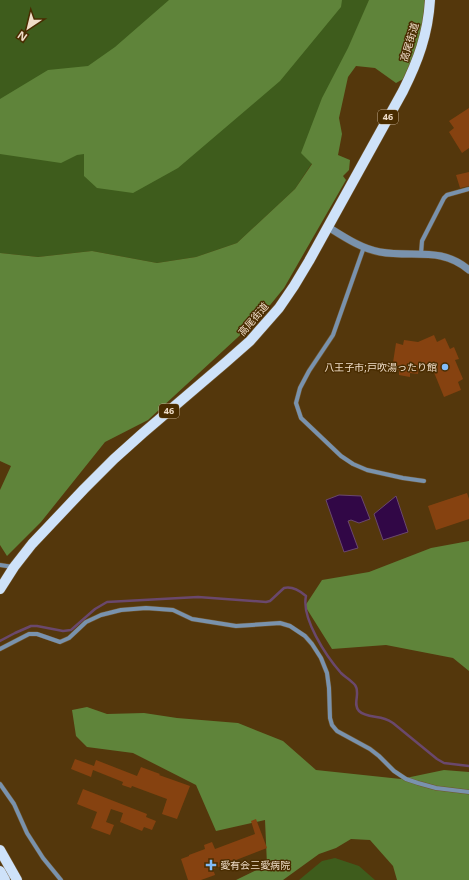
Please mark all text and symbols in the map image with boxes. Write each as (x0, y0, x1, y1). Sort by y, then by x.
north arrow (8, 8, 48, 48)
street label: 高尾街道 (396, 21, 422, 63)
text: N (14, 28, 30, 45)
road number: 46 (378, 110, 398, 124)
street label: 高尾街道 (235, 299, 271, 339)
place label: 八王子市;戸吹湯ったり館 (324, 360, 437, 374)
marker: 八王子市;戸吹湯ったり館 (440, 362, 450, 372)
road number: 46 (159, 404, 179, 418)
place label: 愛有会三愛病院 (220, 858, 290, 872)
marker: 愛有会三愛病院 (205, 859, 217, 871)

